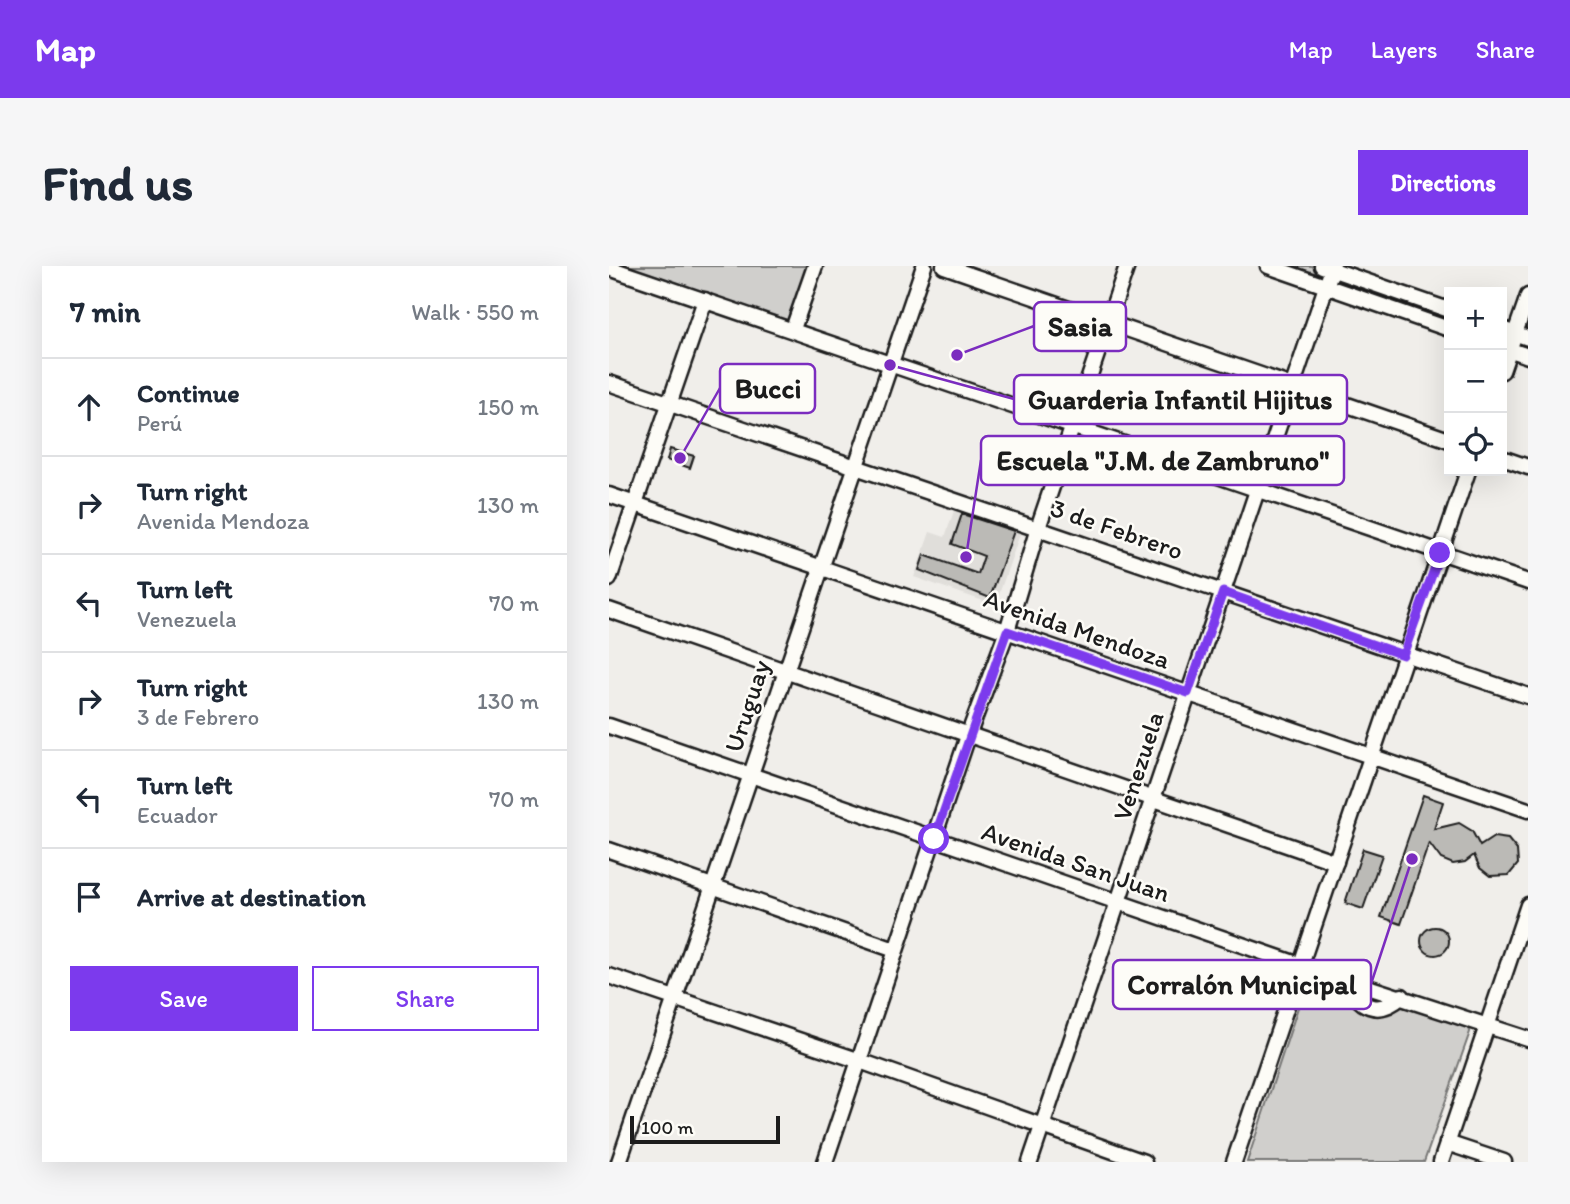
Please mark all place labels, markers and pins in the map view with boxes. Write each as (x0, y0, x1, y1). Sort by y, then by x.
callout: Sasia (1034, 302, 1126, 351)
callout: Bucci (720, 364, 815, 413)
callout: Guarderia Infantil Hijitus (1014, 375, 1347, 424)
callout: Escuela "J.M. de Zambruno" (981, 436, 1344, 485)
callout: Corralón Municipal (1113, 960, 1371, 1009)

